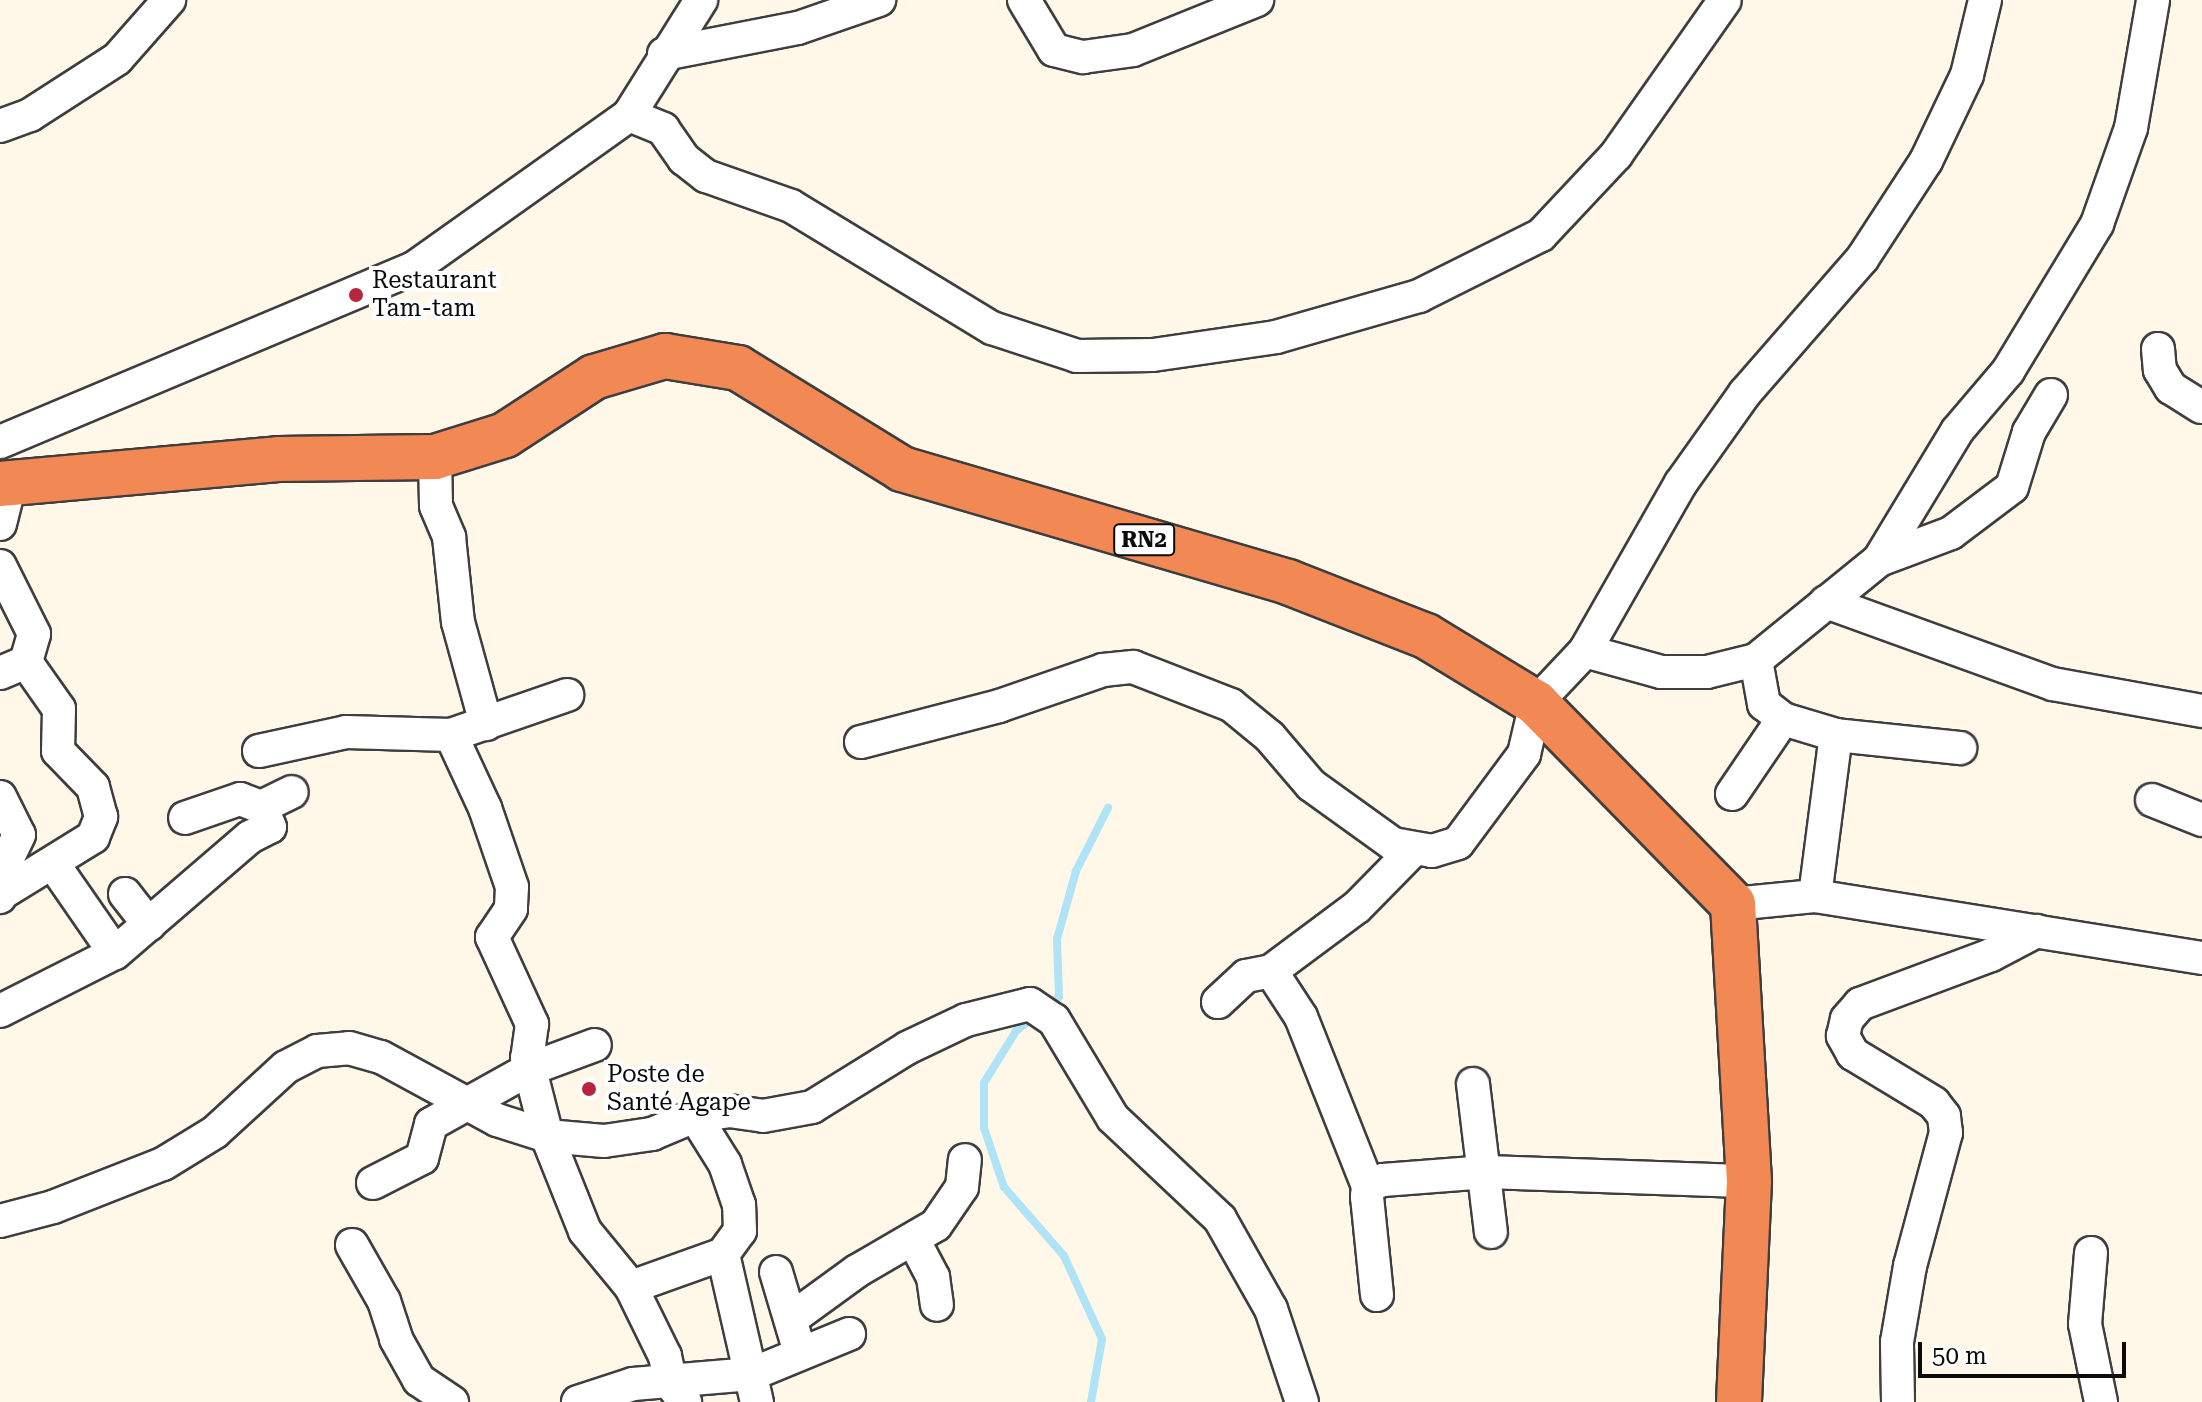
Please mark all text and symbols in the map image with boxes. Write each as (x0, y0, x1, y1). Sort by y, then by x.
place label: Restaurant Tam-tam (372, 267, 497, 323)
marker: Restaurant Tam-tam (347, 286, 365, 304)
road number: RN2 (1112, 522, 1176, 558)
place label: Poste de Santé Agape (607, 1061, 751, 1117)
marker: Poste de Santé Agape (578, 1078, 600, 1100)
scale bar (1922, 1326, 2130, 1376)
text: 50 m (1932, 1342, 1987, 1370)

